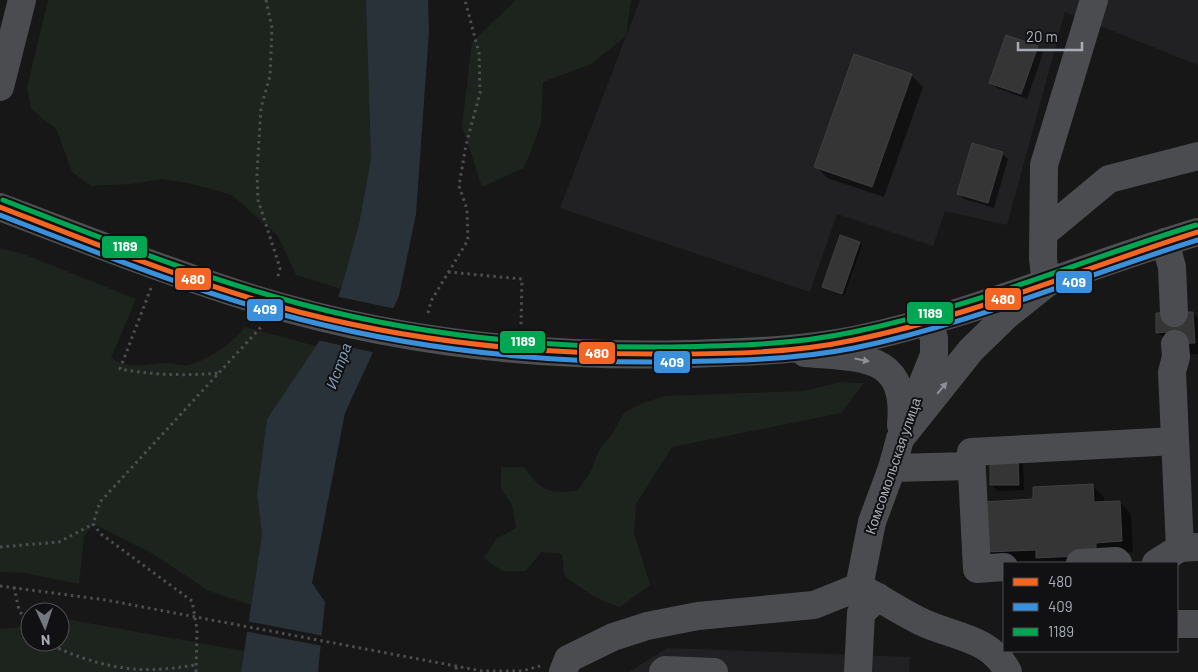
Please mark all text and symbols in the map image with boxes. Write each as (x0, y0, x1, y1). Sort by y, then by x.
scale bar (1018, 20, 1082, 52)
text: 20 m (1026, 27, 1058, 45)
line badge: 1189 (101, 235, 148, 259)
text: 1189 (112, 237, 138, 254)
line badge: 480 (174, 267, 212, 291)
text: 480 (181, 270, 205, 287)
line badge: 409 (1055, 270, 1093, 294)
text: 409 (1062, 273, 1086, 290)
line badge: 480 (984, 287, 1022, 311)
text: 480 (991, 290, 1015, 307)
line badge: 409 (246, 298, 284, 322)
text: 409 (253, 300, 277, 317)
line badge: 1189 (906, 301, 954, 325)
text: 1189 (917, 304, 943, 321)
line badge: 1189 (499, 330, 546, 354)
text: 1189 (510, 332, 536, 349)
water label: Истра (322, 340, 355, 391)
line badge: 480 (578, 341, 616, 365)
text: 480 (585, 344, 609, 361)
line badge: 409 (653, 350, 691, 374)
text: 409 (660, 353, 684, 370)
one-way arrow (854, 356, 870, 364)
one-way arrow (937, 382, 948, 395)
street label: Комсомольская улица (861, 395, 924, 536)
legend (1003, 562, 1178, 652)
text: 480 (1048, 572, 1073, 590)
text: 409 (1048, 597, 1073, 615)
north arrow (20, 602, 70, 652)
text: 1189 (1048, 622, 1074, 640)
text: N (41, 632, 51, 649)

